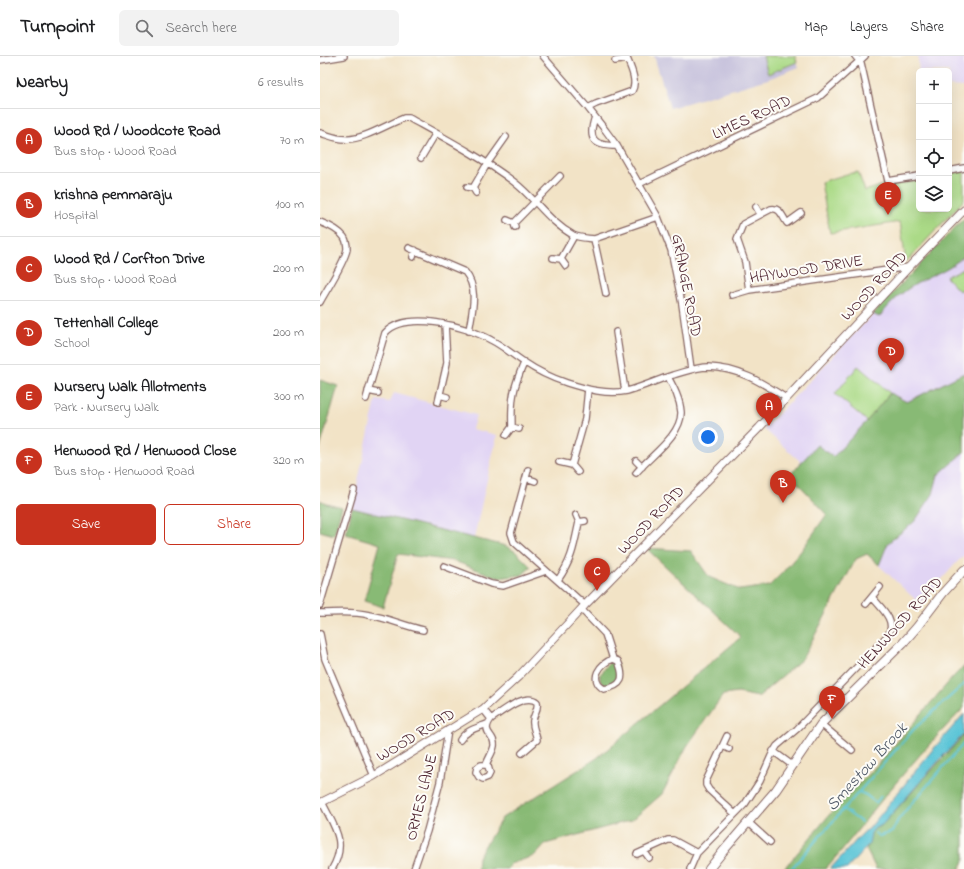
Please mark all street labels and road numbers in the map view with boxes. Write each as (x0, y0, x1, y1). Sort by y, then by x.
street label: LIMES ROAD (708, 89, 795, 147)
street label: GRANGE ROAD (664, 232, 708, 339)
street label: WOOD ROAD (836, 246, 913, 327)
street label: HAYWOOD DRIVE (748, 249, 865, 291)
street label: WOOD ROAD (612, 480, 691, 560)
street label: HENWOOD ROAD (852, 572, 949, 675)
street label: WOOD ROAD (372, 703, 460, 769)
street label: ORMES LANE (400, 752, 444, 843)

